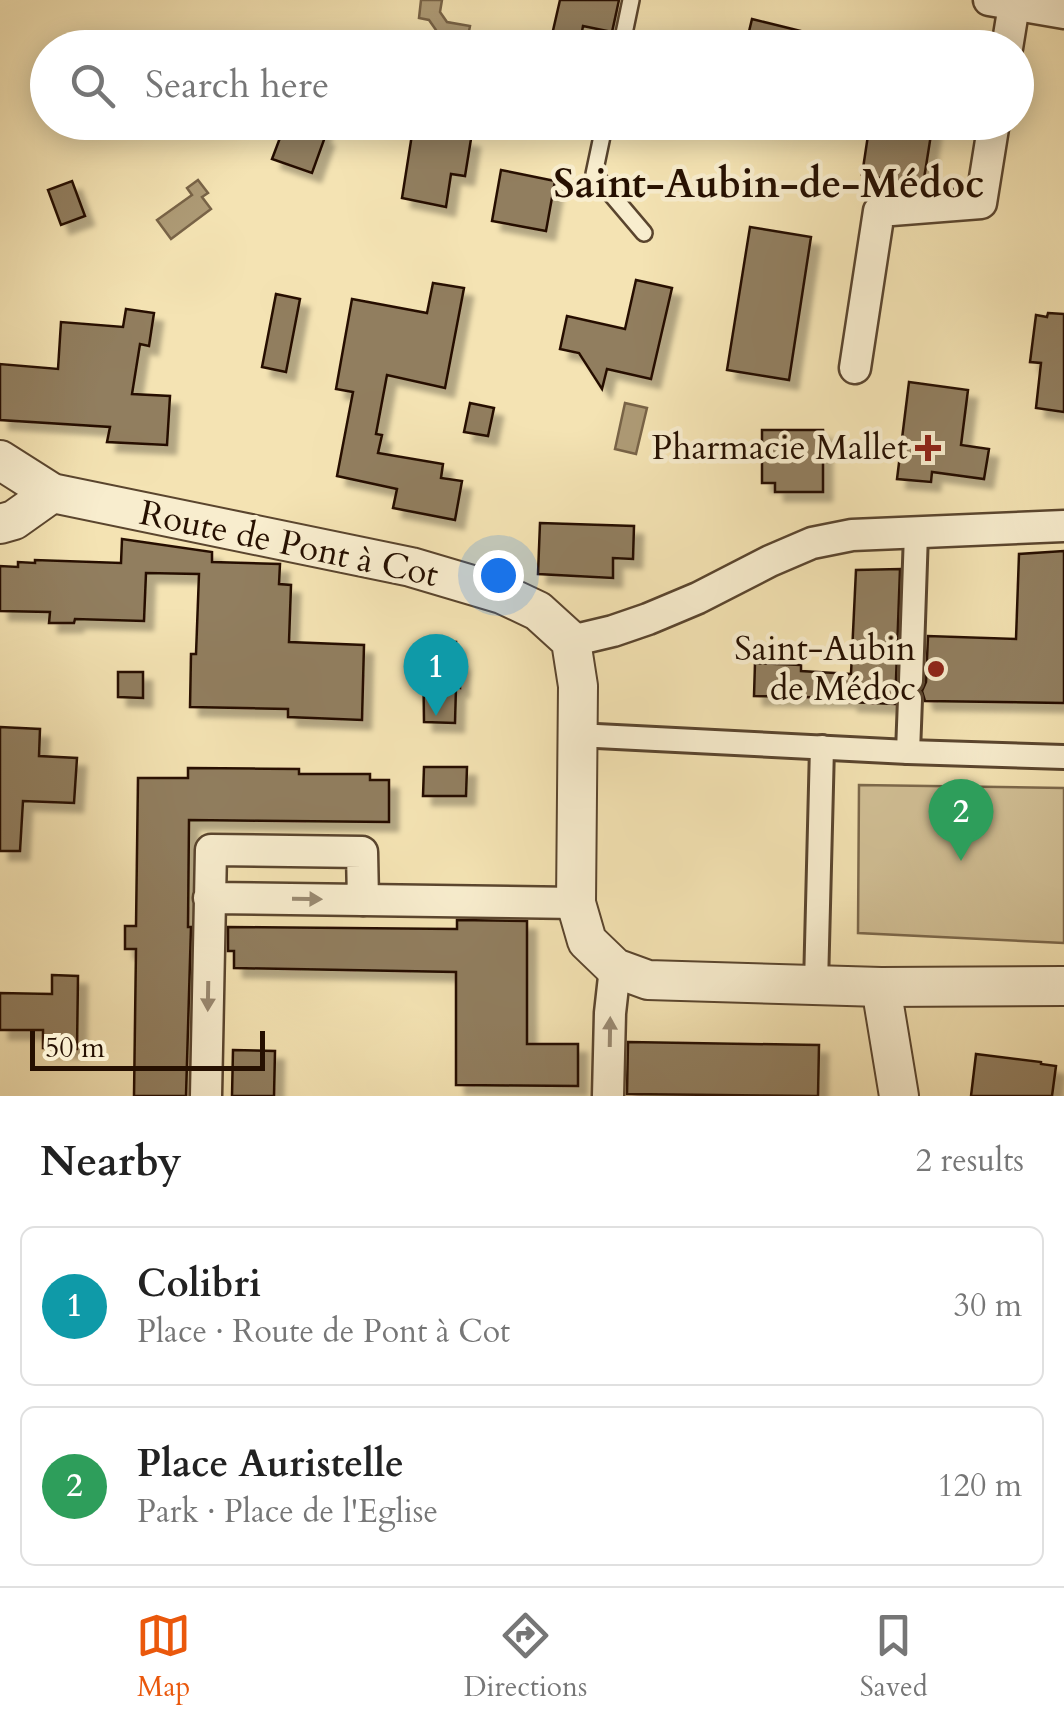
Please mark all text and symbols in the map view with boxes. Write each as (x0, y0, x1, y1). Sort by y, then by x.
search box (30, 30, 1034, 140)
icon: search (65, 58, 120, 113)
text: Search here (145, 59, 329, 111)
district label: Saint-Aubin-de-Médoc (554, 157, 984, 212)
place label: Pharmacie Mallet (652, 424, 908, 472)
marker: Pharmacie Mallet (917, 437, 939, 459)
street label: Route de Pont à Cot (135, 489, 443, 599)
your location (473, 550, 524, 601)
place label: Saint-Aubin de Médoc (734, 625, 916, 713)
pin: 1 (404, 634, 468, 716)
marker: Saint-Aubin de Médoc (925, 658, 947, 680)
pin: 2 (928, 778, 994, 861)
one-way arrow (291, 891, 323, 907)
one-way arrow (199, 980, 215, 1012)
one-way arrow (602, 1016, 618, 1048)
scale bar (30, 1026, 265, 1070)
text: 50 m (45, 1029, 105, 1067)
text: Nearby (40, 1133, 182, 1190)
text: 2 results (916, 1139, 1024, 1183)
text: Colibri (137, 1258, 261, 1310)
text: 1 (66, 1284, 83, 1328)
text: 30 m (954, 1284, 1022, 1328)
text: Place · Route de Pont à Cot (137, 1310, 510, 1354)
text: Place Auristelle (137, 1438, 404, 1490)
text: 2 (66, 1464, 83, 1508)
text: 120 m (937, 1464, 1022, 1508)
text: Park · Place de l'Eglise (137, 1490, 438, 1534)
tab: Map (136, 1608, 191, 1706)
tab: Directions (464, 1608, 587, 1706)
tab: Saved (860, 1608, 928, 1706)

